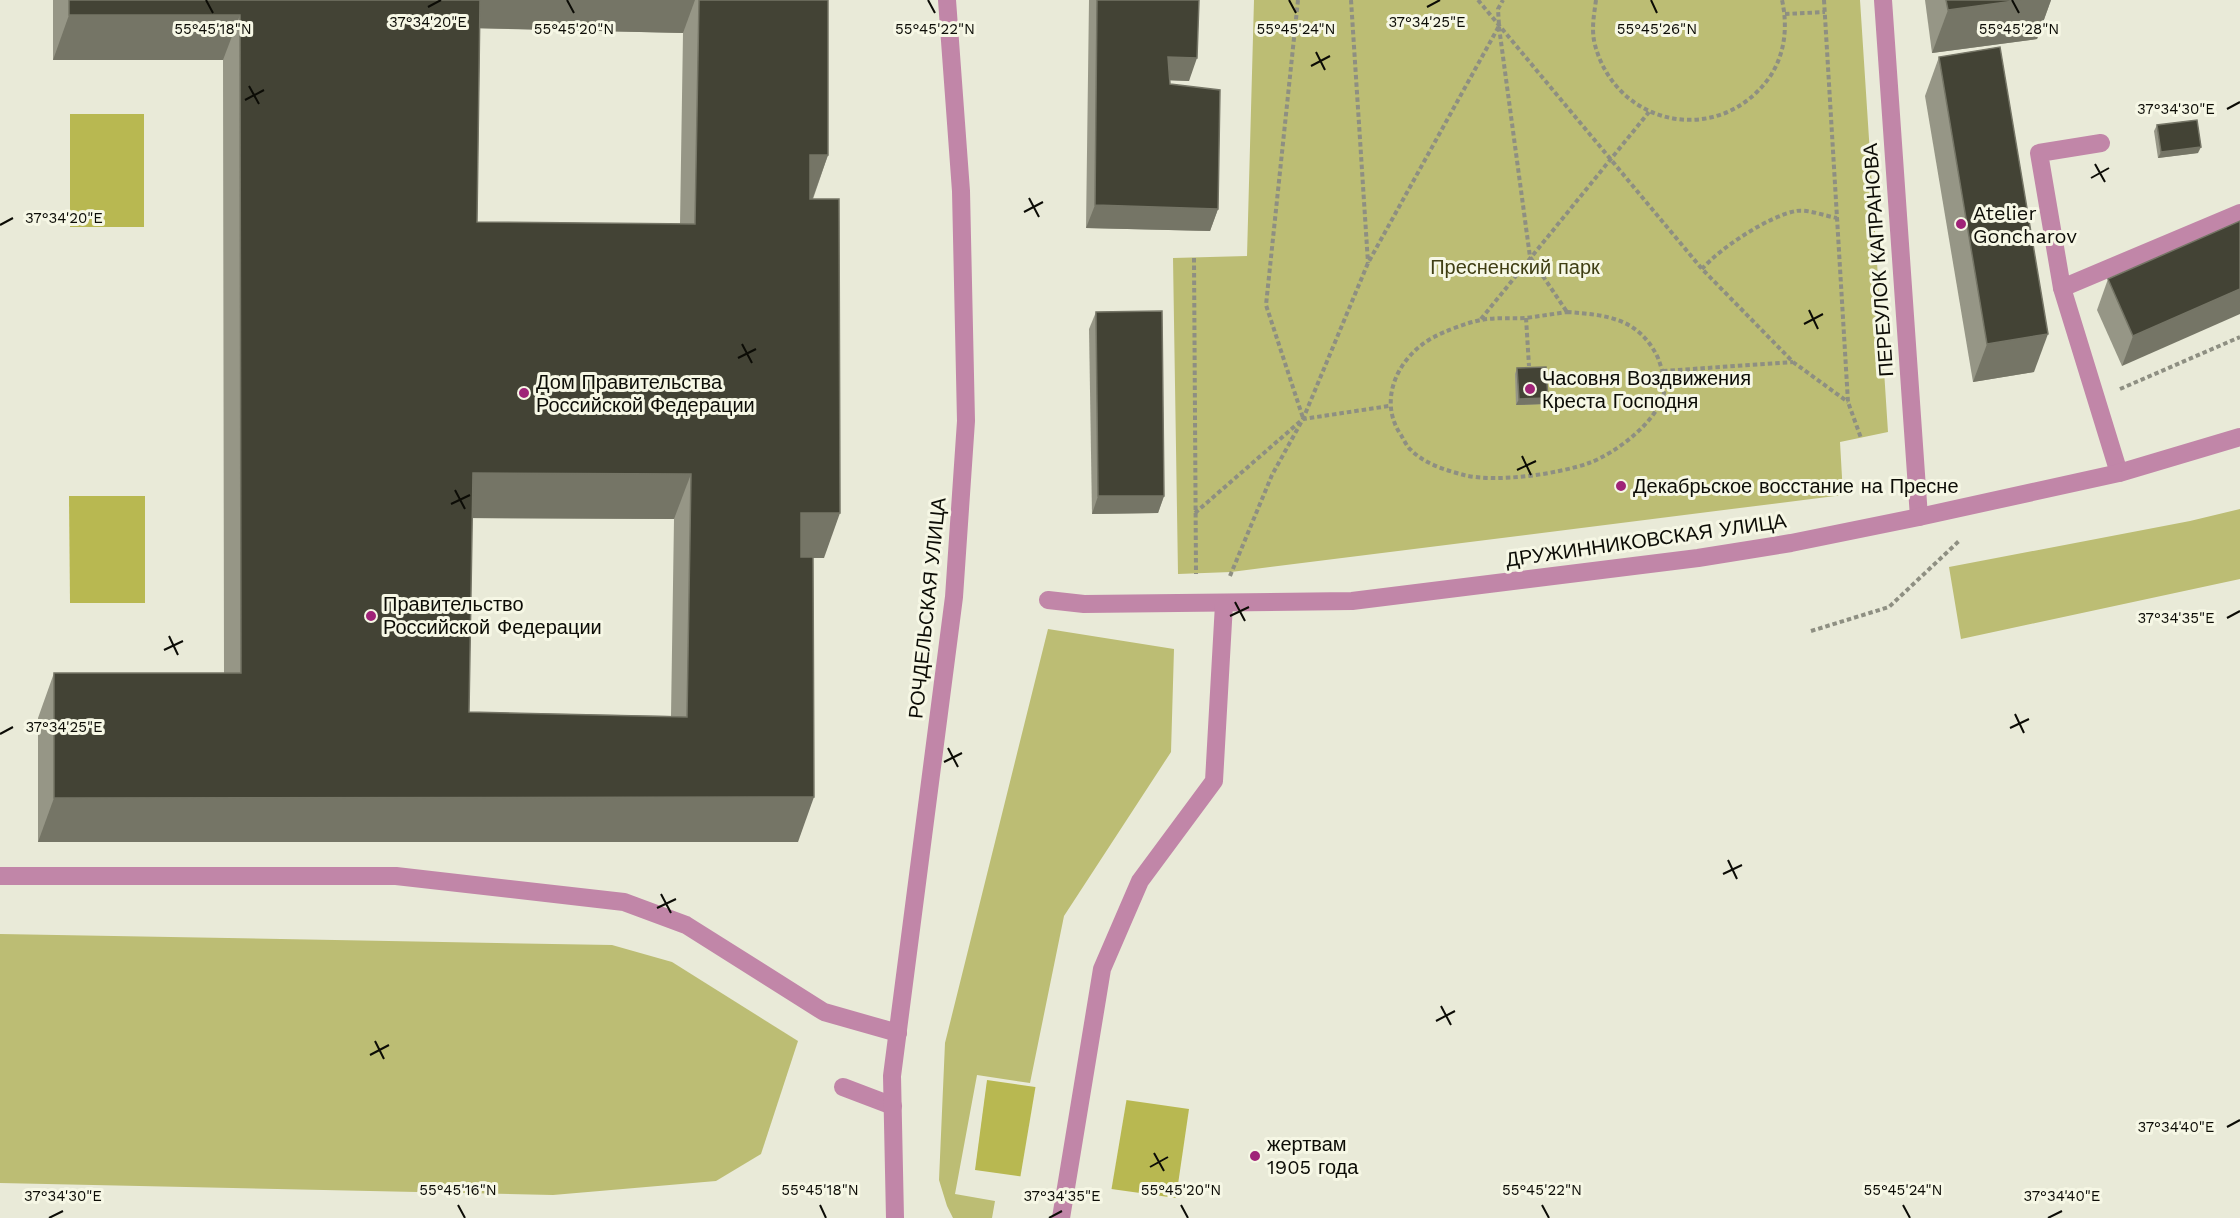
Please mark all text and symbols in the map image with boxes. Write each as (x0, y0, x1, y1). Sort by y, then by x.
text: 37°34'20"E (389, 13, 467, 31)
text: 37°34'25"E (1388, 13, 1466, 31)
text: 55°45'18"N (174, 20, 252, 38)
text: 55°45'20"N (534, 20, 614, 38)
text: 55°45'22"N (895, 20, 975, 38)
text: 55°45'24"N (1256, 20, 1336, 38)
text: 55°45'26"N (1617, 20, 1697, 38)
text: 55°45'28"N (1979, 20, 2059, 38)
text: 37°34'30"E (2137, 100, 2215, 118)
street label: ПЕРЕУЛОК КАПРАНОВА (1858, 142, 1898, 378)
place label: Atelier Goncharov (1973, 201, 2078, 248)
text: 37°34'20"E (25, 209, 103, 227)
marker: Atelier Goncharov (1954, 217, 1968, 231)
park label: Пресненский парк (1430, 255, 1600, 279)
place label: Часовня Воздвижения Креста Господня (1542, 366, 1751, 413)
place label: Дом Правительства Российской Федерации (536, 370, 755, 417)
marker: Часовня Воздвижения Креста Господня (1523, 382, 1537, 396)
marker: Дом Правительства Российской Федерации (517, 386, 531, 400)
place label: Декабрьское восстание на Пресне (1633, 474, 1959, 498)
marker: Декабрьское восстание на Пресне (1614, 479, 1628, 493)
street label: РОЧДЕЛЬСКАЯ УЛИЦА (903, 495, 951, 720)
street label: ДРУЖИННИКОВСКАЯ УЛИЦА (1504, 508, 1789, 572)
place label: Правительство Российской Федерации (383, 592, 602, 639)
marker: Правительство Российской Федерации (364, 609, 378, 623)
text: 37°34'35"E (2137, 609, 2215, 627)
text: 37°34'25"E (25, 718, 103, 736)
text: 37°34'40"E (2138, 1118, 2214, 1136)
place label: жертвам 1905 года (1267, 1132, 1359, 1179)
marker: жертвам 1905 года (1248, 1149, 1262, 1163)
text: 55°45'16"N (419, 1181, 497, 1199)
text: 55°45'18"N (781, 1181, 859, 1199)
text: 55°45'20"N (1141, 1181, 1221, 1199)
text: 55°45'22"N (1502, 1181, 1582, 1199)
text: 55°45'24"N (1863, 1181, 1943, 1199)
text: 37°34'30"E (24, 1187, 102, 1205)
text: 37°34'35"E (1023, 1187, 1101, 1205)
text: 37°34'40"E (2024, 1187, 2100, 1205)

